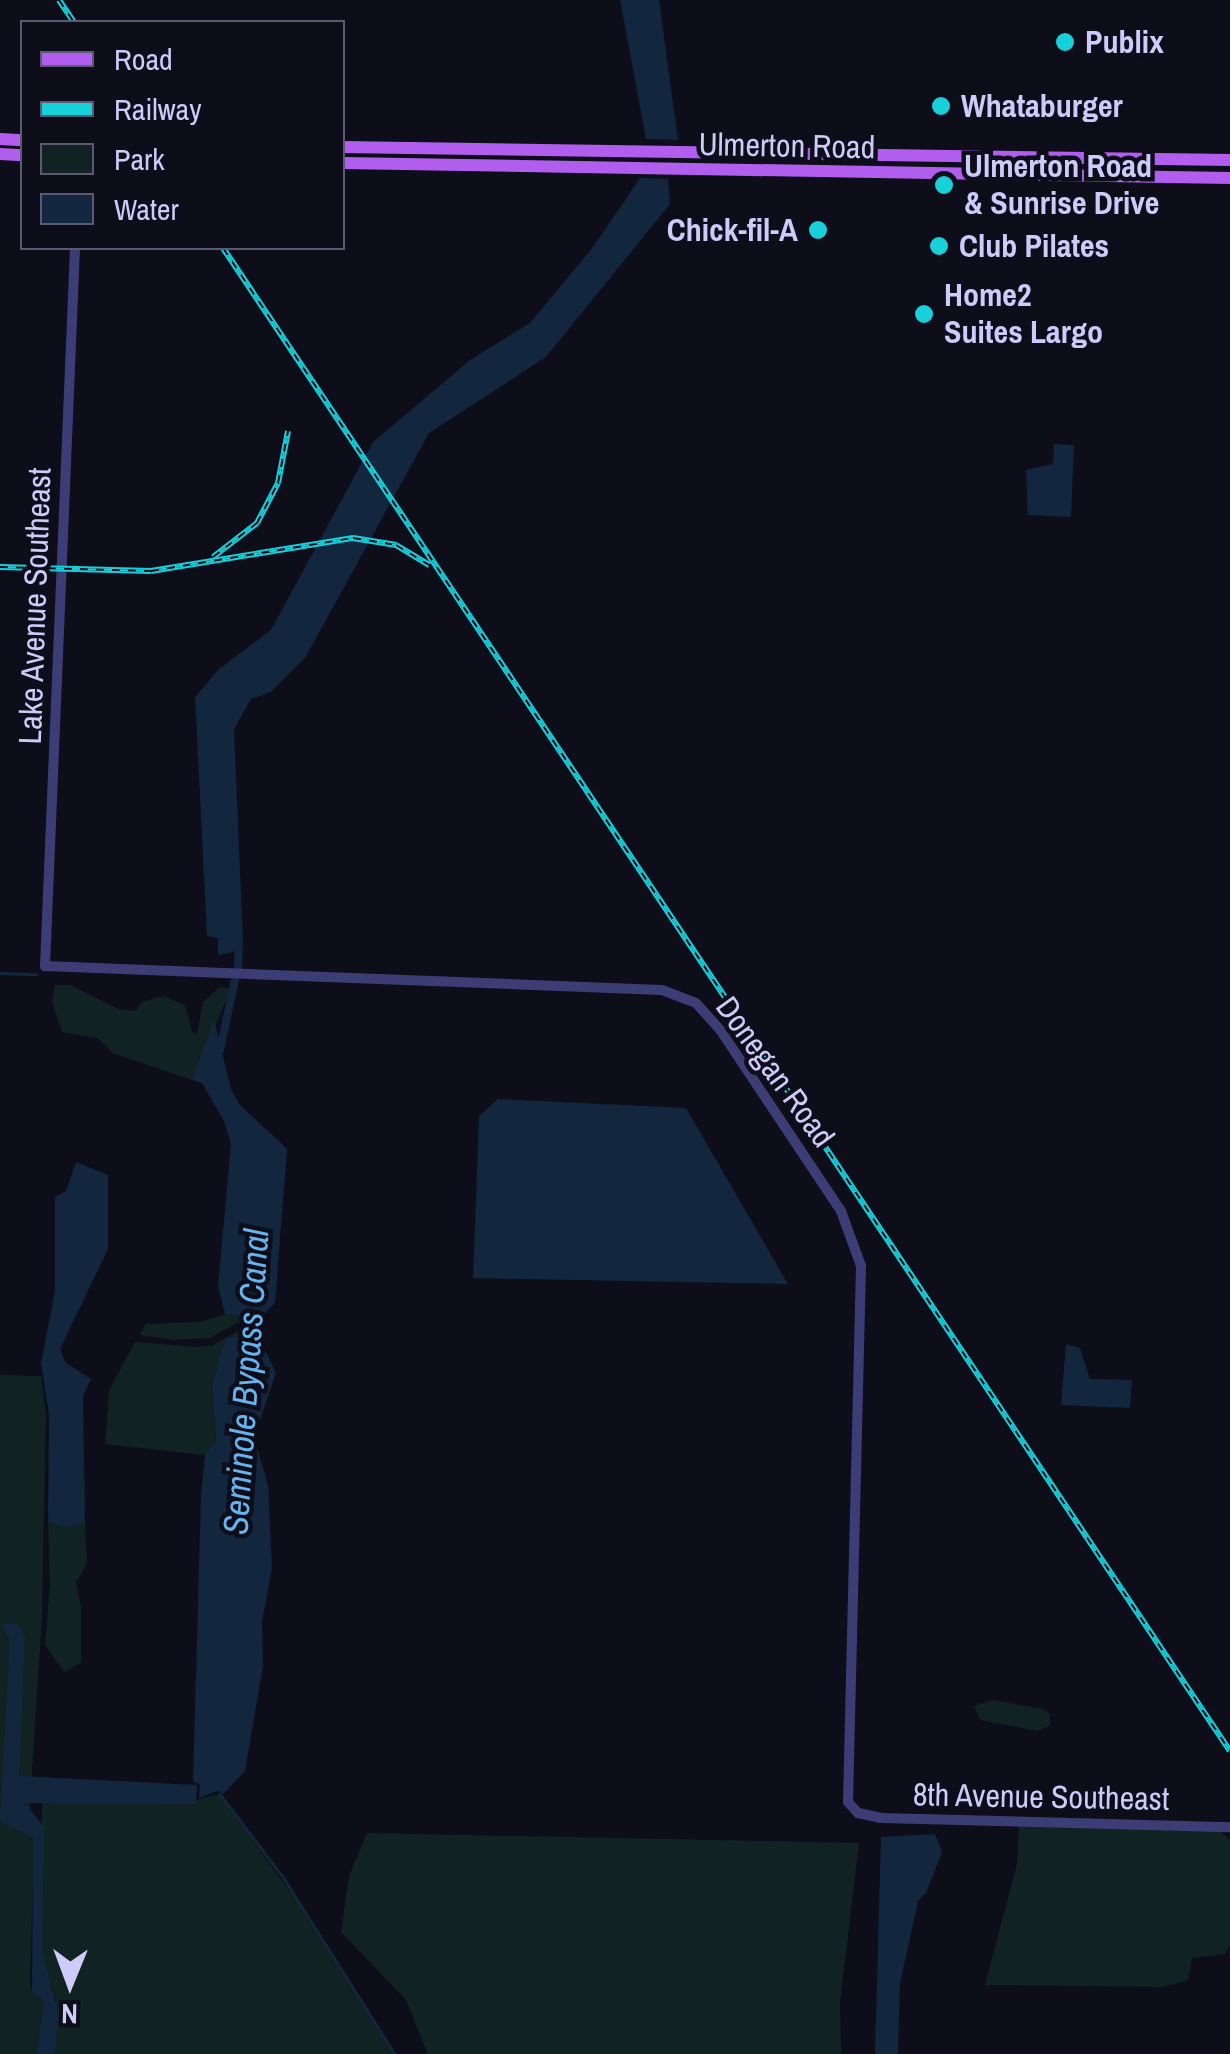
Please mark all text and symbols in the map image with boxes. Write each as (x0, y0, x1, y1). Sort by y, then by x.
legend (20, 20, 345, 250)
place label: Publix (1085, 23, 1164, 61)
marker: Publix (1054, 31, 1076, 53)
text: Road (114, 39, 173, 79)
place label: Whataburger (961, 87, 1123, 125)
text: Railway (114, 89, 201, 129)
marker: Whataburger (930, 95, 952, 117)
street label: Ulmerton Road (698, 125, 876, 167)
text: Park (114, 139, 165, 179)
place label: Ulmerton Road & Sunrise Drive (964, 148, 1159, 223)
marker: Ulmerton Road & Sunrise Drive (933, 174, 955, 196)
text: Water (114, 189, 179, 229)
place label: Chick-fil-A (667, 211, 798, 249)
marker: Chick-fil-A (807, 219, 829, 241)
place label: Club Pilates (959, 227, 1109, 265)
marker: Club Pilates (928, 235, 950, 257)
place label: Home2 Suites Largo (944, 277, 1103, 352)
marker: Home2 Suites Largo (913, 303, 935, 325)
street label: Lake Avenue Southeast (11, 466, 59, 746)
street label: Donegan Road (708, 989, 842, 1155)
water label: Seminole Bypass Canal (214, 1228, 278, 1536)
street label: 8th Avenue Southeast (912, 1776, 1170, 1818)
north arrow (20, 1934, 120, 2034)
text: N (61, 1995, 78, 2033)

